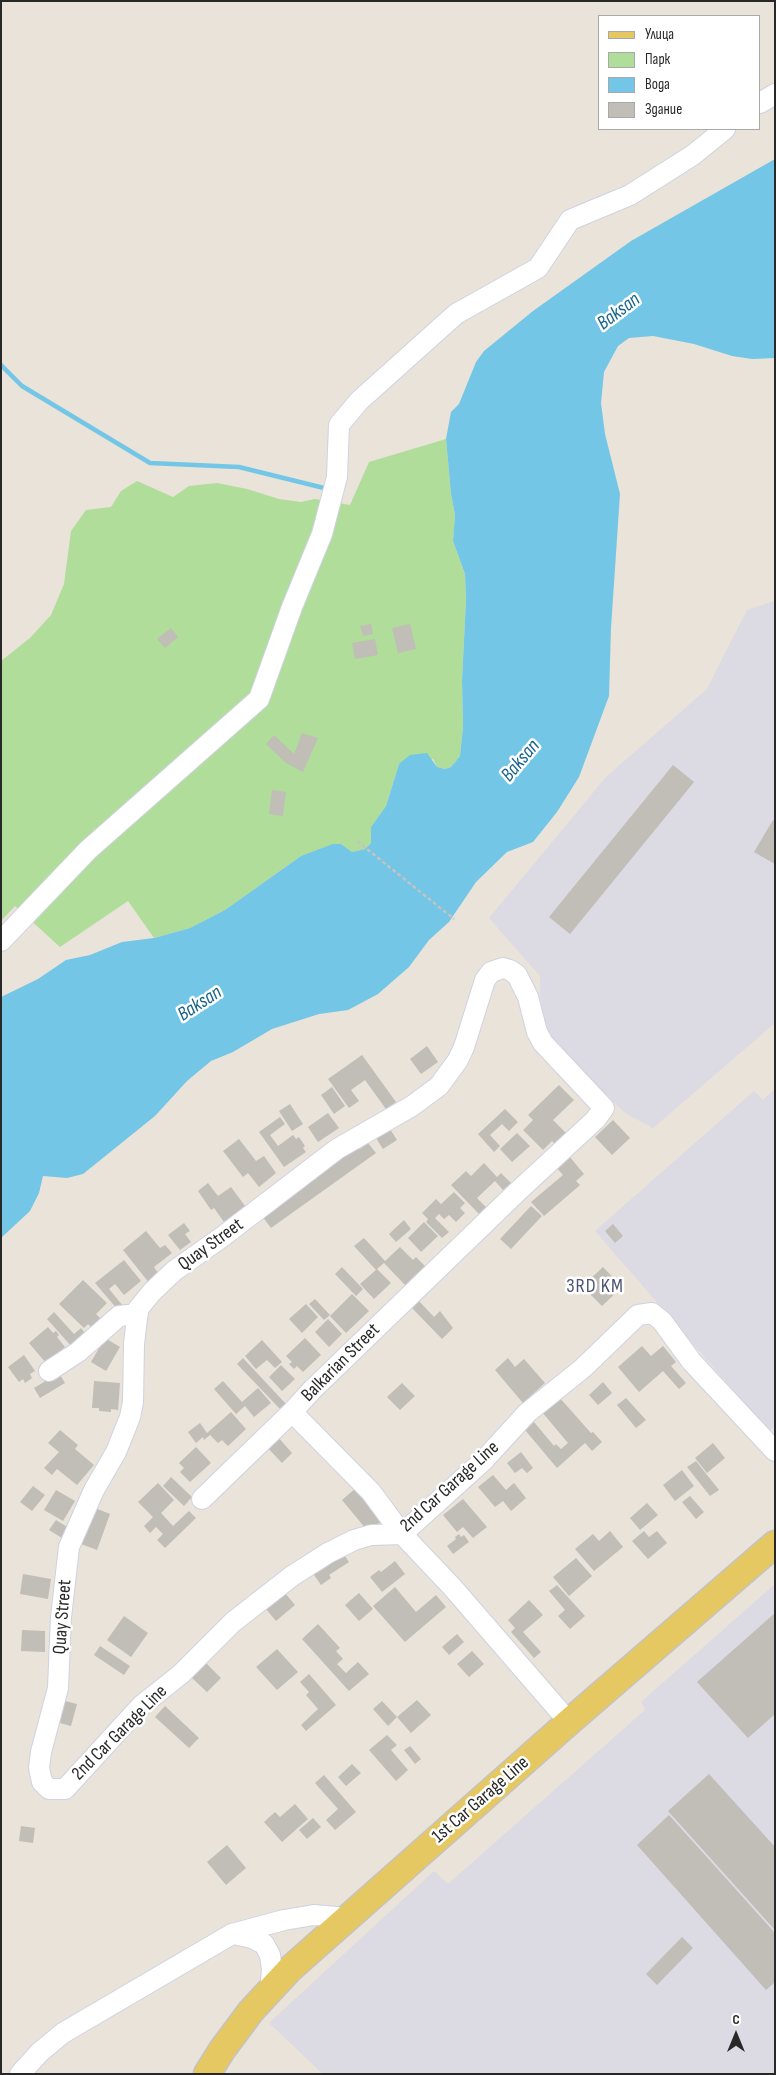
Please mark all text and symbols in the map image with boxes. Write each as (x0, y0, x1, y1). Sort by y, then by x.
legend (598, 15, 761, 130)
text: Улица (645, 25, 674, 44)
text: Парк (645, 50, 670, 69)
text: Вода (645, 75, 670, 94)
text: Здание (645, 100, 682, 119)
water label: Baksan (593, 288, 645, 336)
water label: Baksan (496, 735, 546, 787)
water label: Baksan (173, 981, 227, 1027)
street label: Quay Street (174, 1214, 248, 1276)
district label: 3RD KM (565, 1275, 625, 1299)
street label: Balkarian Street (297, 1319, 385, 1407)
street label: 2nd Car Garage Line (396, 1437, 504, 1537)
street label: Quay Street (49, 1579, 77, 1655)
street label: 2nd Car Garage Line (68, 1681, 172, 1785)
street label: 1st Car Garage Line (428, 1752, 534, 1848)
north arrow (711, 2010, 761, 2060)
text: С (732, 2011, 740, 2028)

